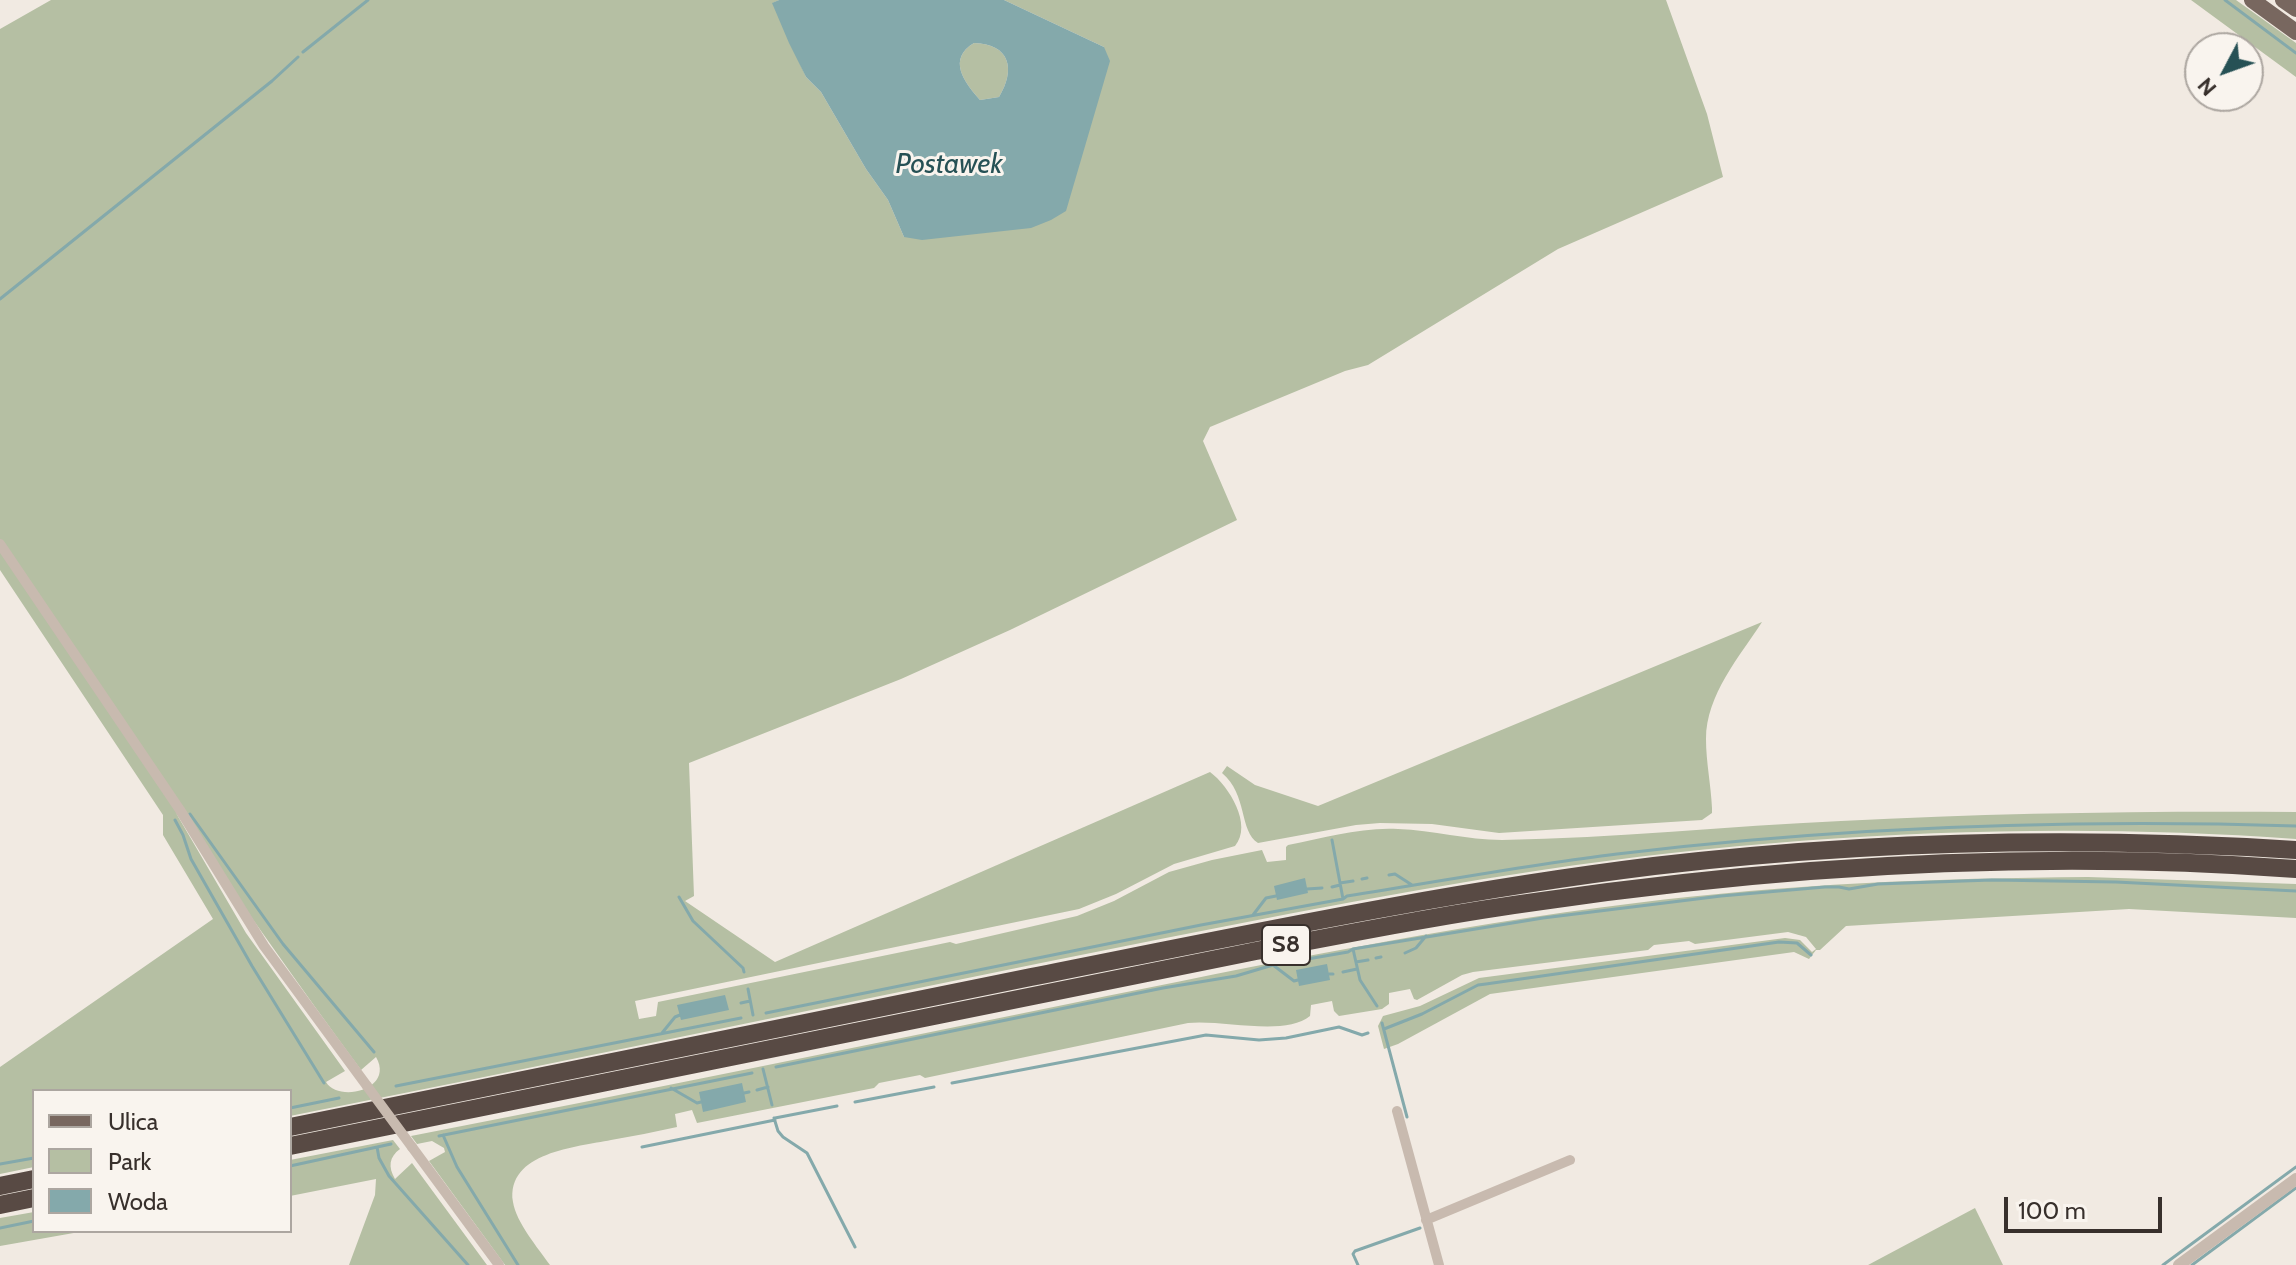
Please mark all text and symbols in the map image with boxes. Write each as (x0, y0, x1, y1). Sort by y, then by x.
north arrow (2184, 32, 2264, 112)
text: N (2192, 72, 2222, 101)
water label: Postawek (896, 148, 1002, 182)
road number: S8 (1262, 925, 1310, 965)
legend (32, 1089, 292, 1233)
text: Ulica (108, 1107, 158, 1136)
text: Park (108, 1147, 151, 1176)
scale bar (2008, 1181, 2166, 1231)
text: Woda (108, 1187, 168, 1216)
text: 100 m (2018, 1196, 2086, 1225)

